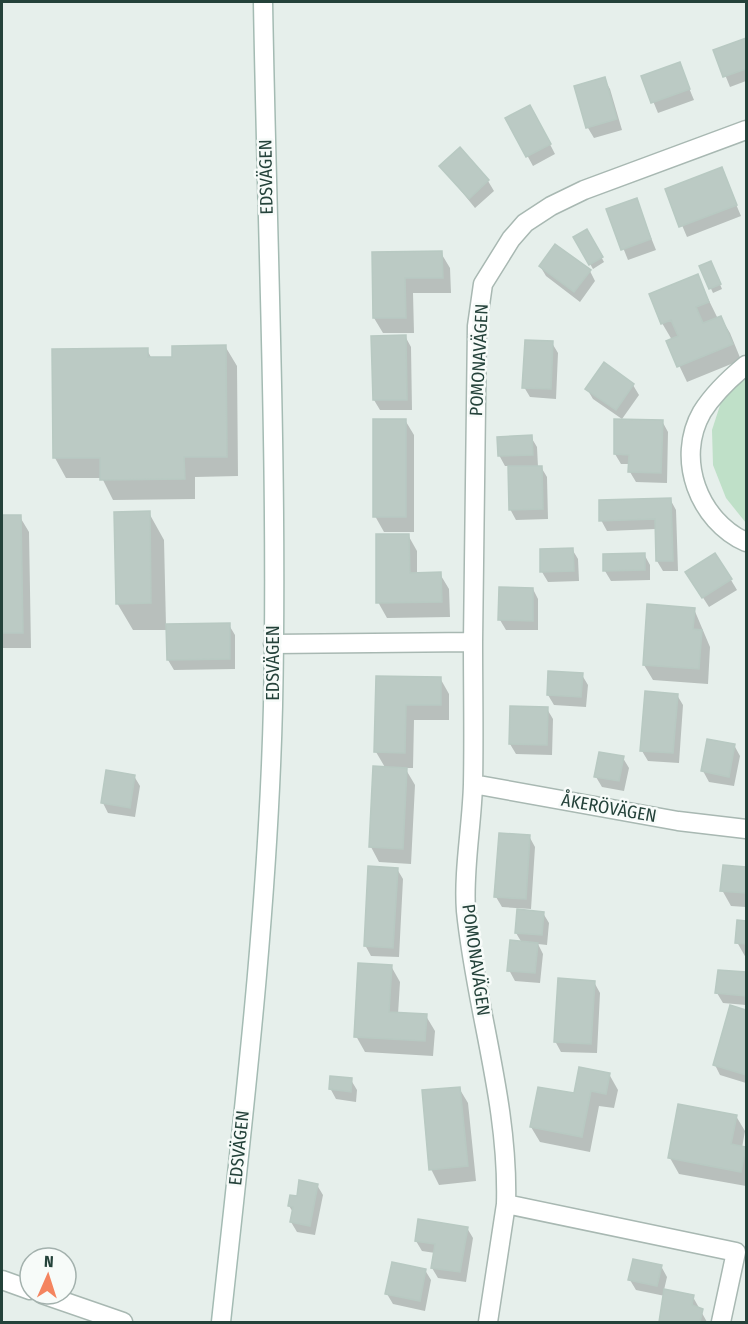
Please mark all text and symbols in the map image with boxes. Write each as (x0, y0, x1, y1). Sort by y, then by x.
street label: EDSVÄGEN (254, 139, 278, 215)
street label: POMONAVÄGEN (465, 303, 493, 417)
street label: EDSVÄGEN (262, 625, 284, 701)
street label: ÅKERÖVÄGEN (560, 788, 658, 827)
street label: POMONAVÄGEN (457, 903, 495, 1017)
street label: EDSVÄGEN (224, 1109, 254, 1187)
north arrow (18, 1246, 78, 1306)
text: N (43, 1252, 54, 1271)

